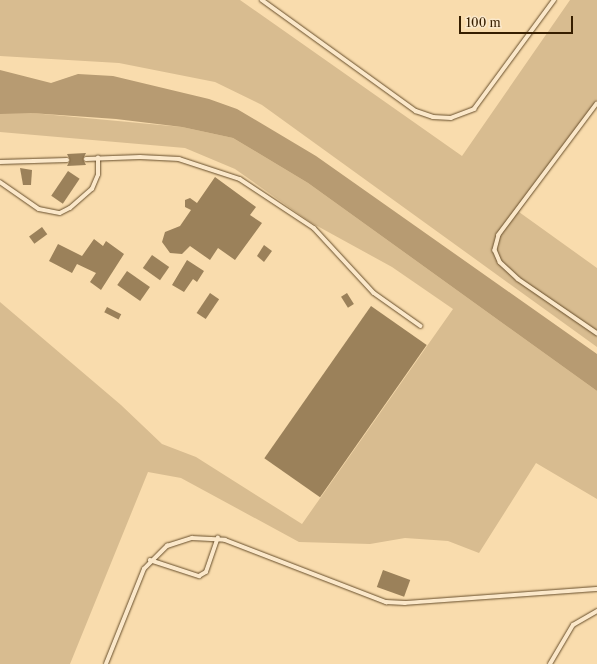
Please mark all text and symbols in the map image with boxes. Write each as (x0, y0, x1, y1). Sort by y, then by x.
scale bar (461, 8, 575, 34)
text: 100 m (466, 15, 501, 30)

